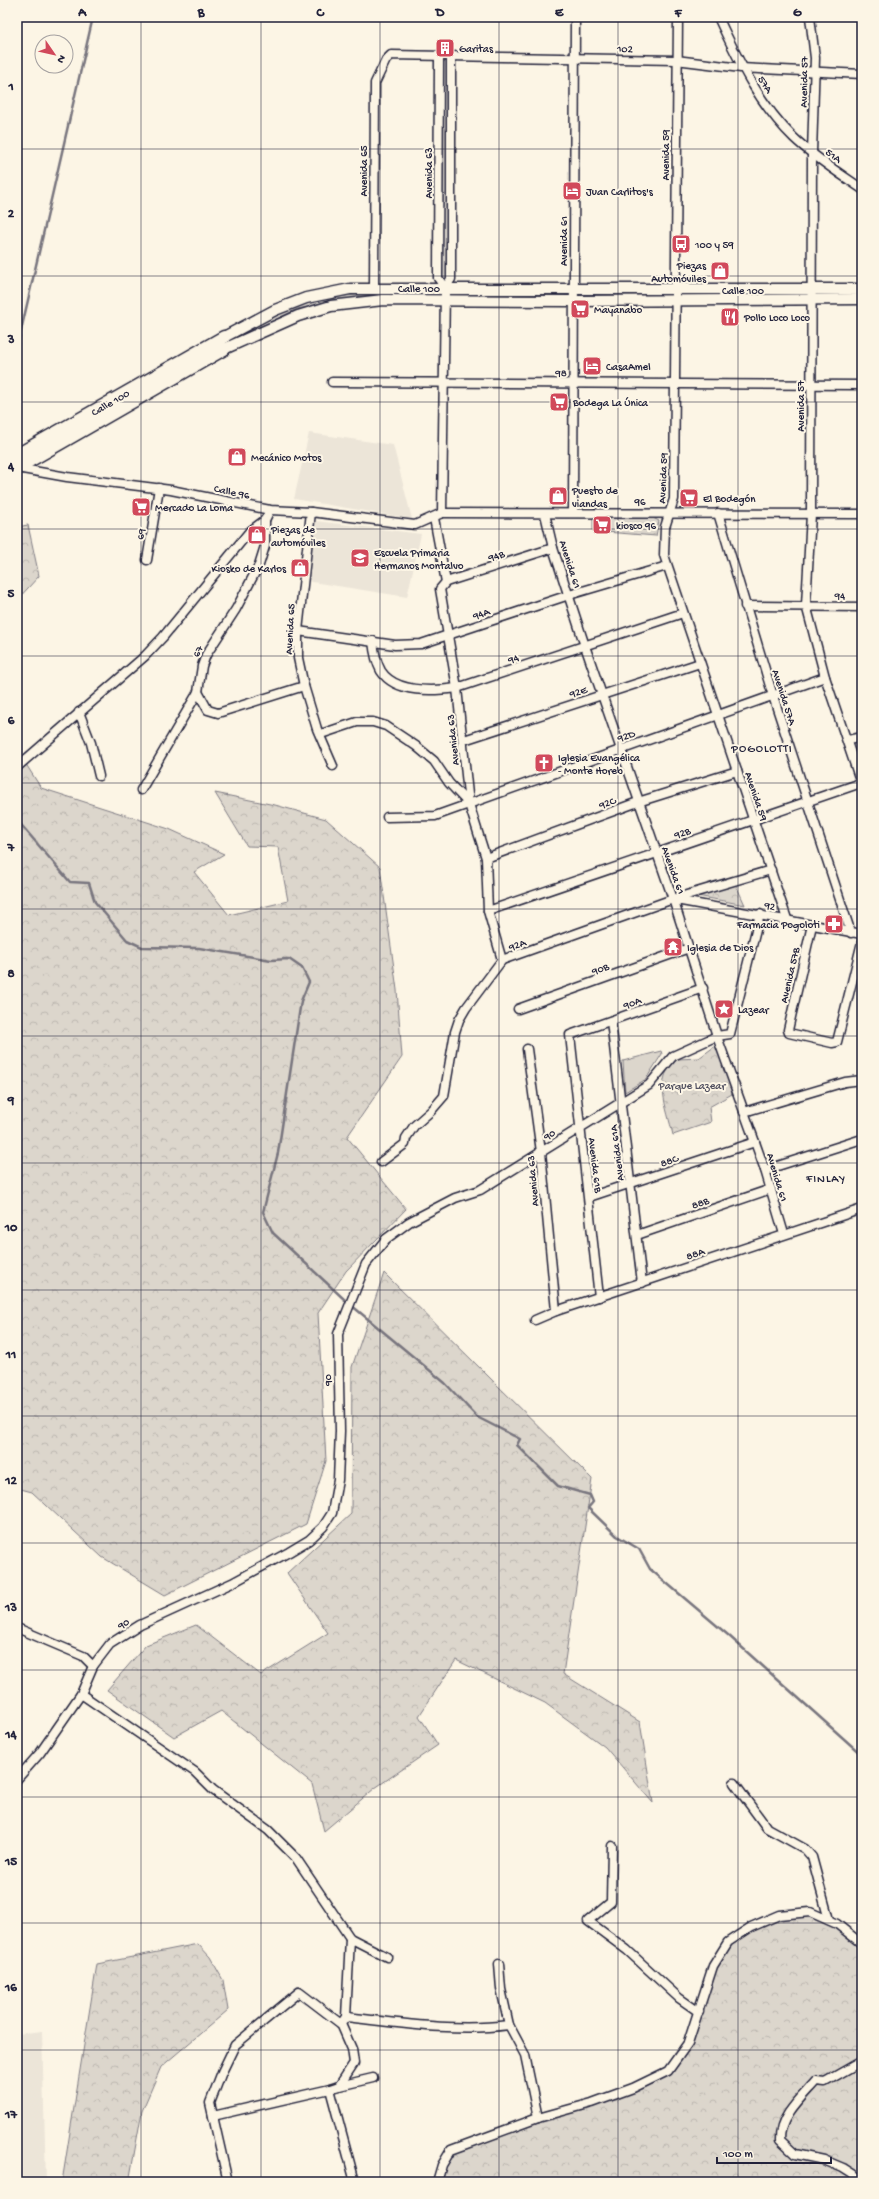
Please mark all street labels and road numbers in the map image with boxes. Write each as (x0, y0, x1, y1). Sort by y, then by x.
street label: 102 (616, 44, 634, 56)
street label: Avenida 57 (799, 56, 811, 108)
street label: 57A (754, 74, 775, 96)
street label: Avenida 59 (661, 129, 673, 181)
street label: Avenida 65 (359, 145, 371, 197)
street label: Avenida 63 (424, 147, 436, 199)
street label: 51A (823, 147, 844, 167)
street label: Avenida 61 (559, 216, 571, 266)
street label: Calle 100 (398, 284, 440, 296)
street label: Calle 100 (722, 286, 764, 298)
street label: 98 (554, 368, 567, 380)
street label: Avenida 57 (796, 380, 808, 432)
street label: Calle 100 (90, 388, 132, 419)
street label: Avenida 59 (657, 452, 671, 504)
street label: Calle 96 (213, 483, 251, 503)
street label: 96 (633, 497, 646, 509)
street label: 69 (135, 527, 149, 541)
street label: Avenida 61 (556, 539, 583, 590)
street label: 94B (486, 549, 507, 565)
street label: 94 (833, 591, 846, 603)
street label: Avenida 65 (284, 603, 298, 655)
street label: 94A (471, 606, 492, 624)
street label: 67 (191, 644, 207, 660)
street label: 94 (506, 652, 521, 668)
street label: Avenida 57A (768, 668, 798, 727)
street label: 92E (567, 684, 590, 702)
street label: Avenida 63 (445, 713, 463, 766)
street label: 92D (615, 728, 638, 746)
street label: Avenida 59 (741, 771, 769, 823)
street label: 92C (597, 795, 619, 813)
street label: 92B (672, 825, 693, 843)
street label: Avenida 61 (658, 845, 686, 896)
street label: 92 (762, 900, 777, 914)
street label: 92A (507, 937, 528, 955)
street label: Avenida 57B (779, 946, 803, 1005)
street label: 90B (590, 961, 611, 979)
street label: 90A (621, 995, 644, 1013)
street label: Avenida 61A (609, 1124, 627, 1181)
street label: 90 (541, 1127, 558, 1144)
street label: Avenida 61B (585, 1137, 603, 1194)
street label: Avenida 61 (763, 1152, 789, 1203)
street label: 88C (659, 1153, 681, 1170)
street label: Avenida 63 (526, 1155, 542, 1207)
street label: 88B (690, 1195, 711, 1212)
street label: 88A (685, 1246, 707, 1264)
street label: 90 (323, 1374, 335, 1387)
street label: 90 (115, 1616, 132, 1633)

